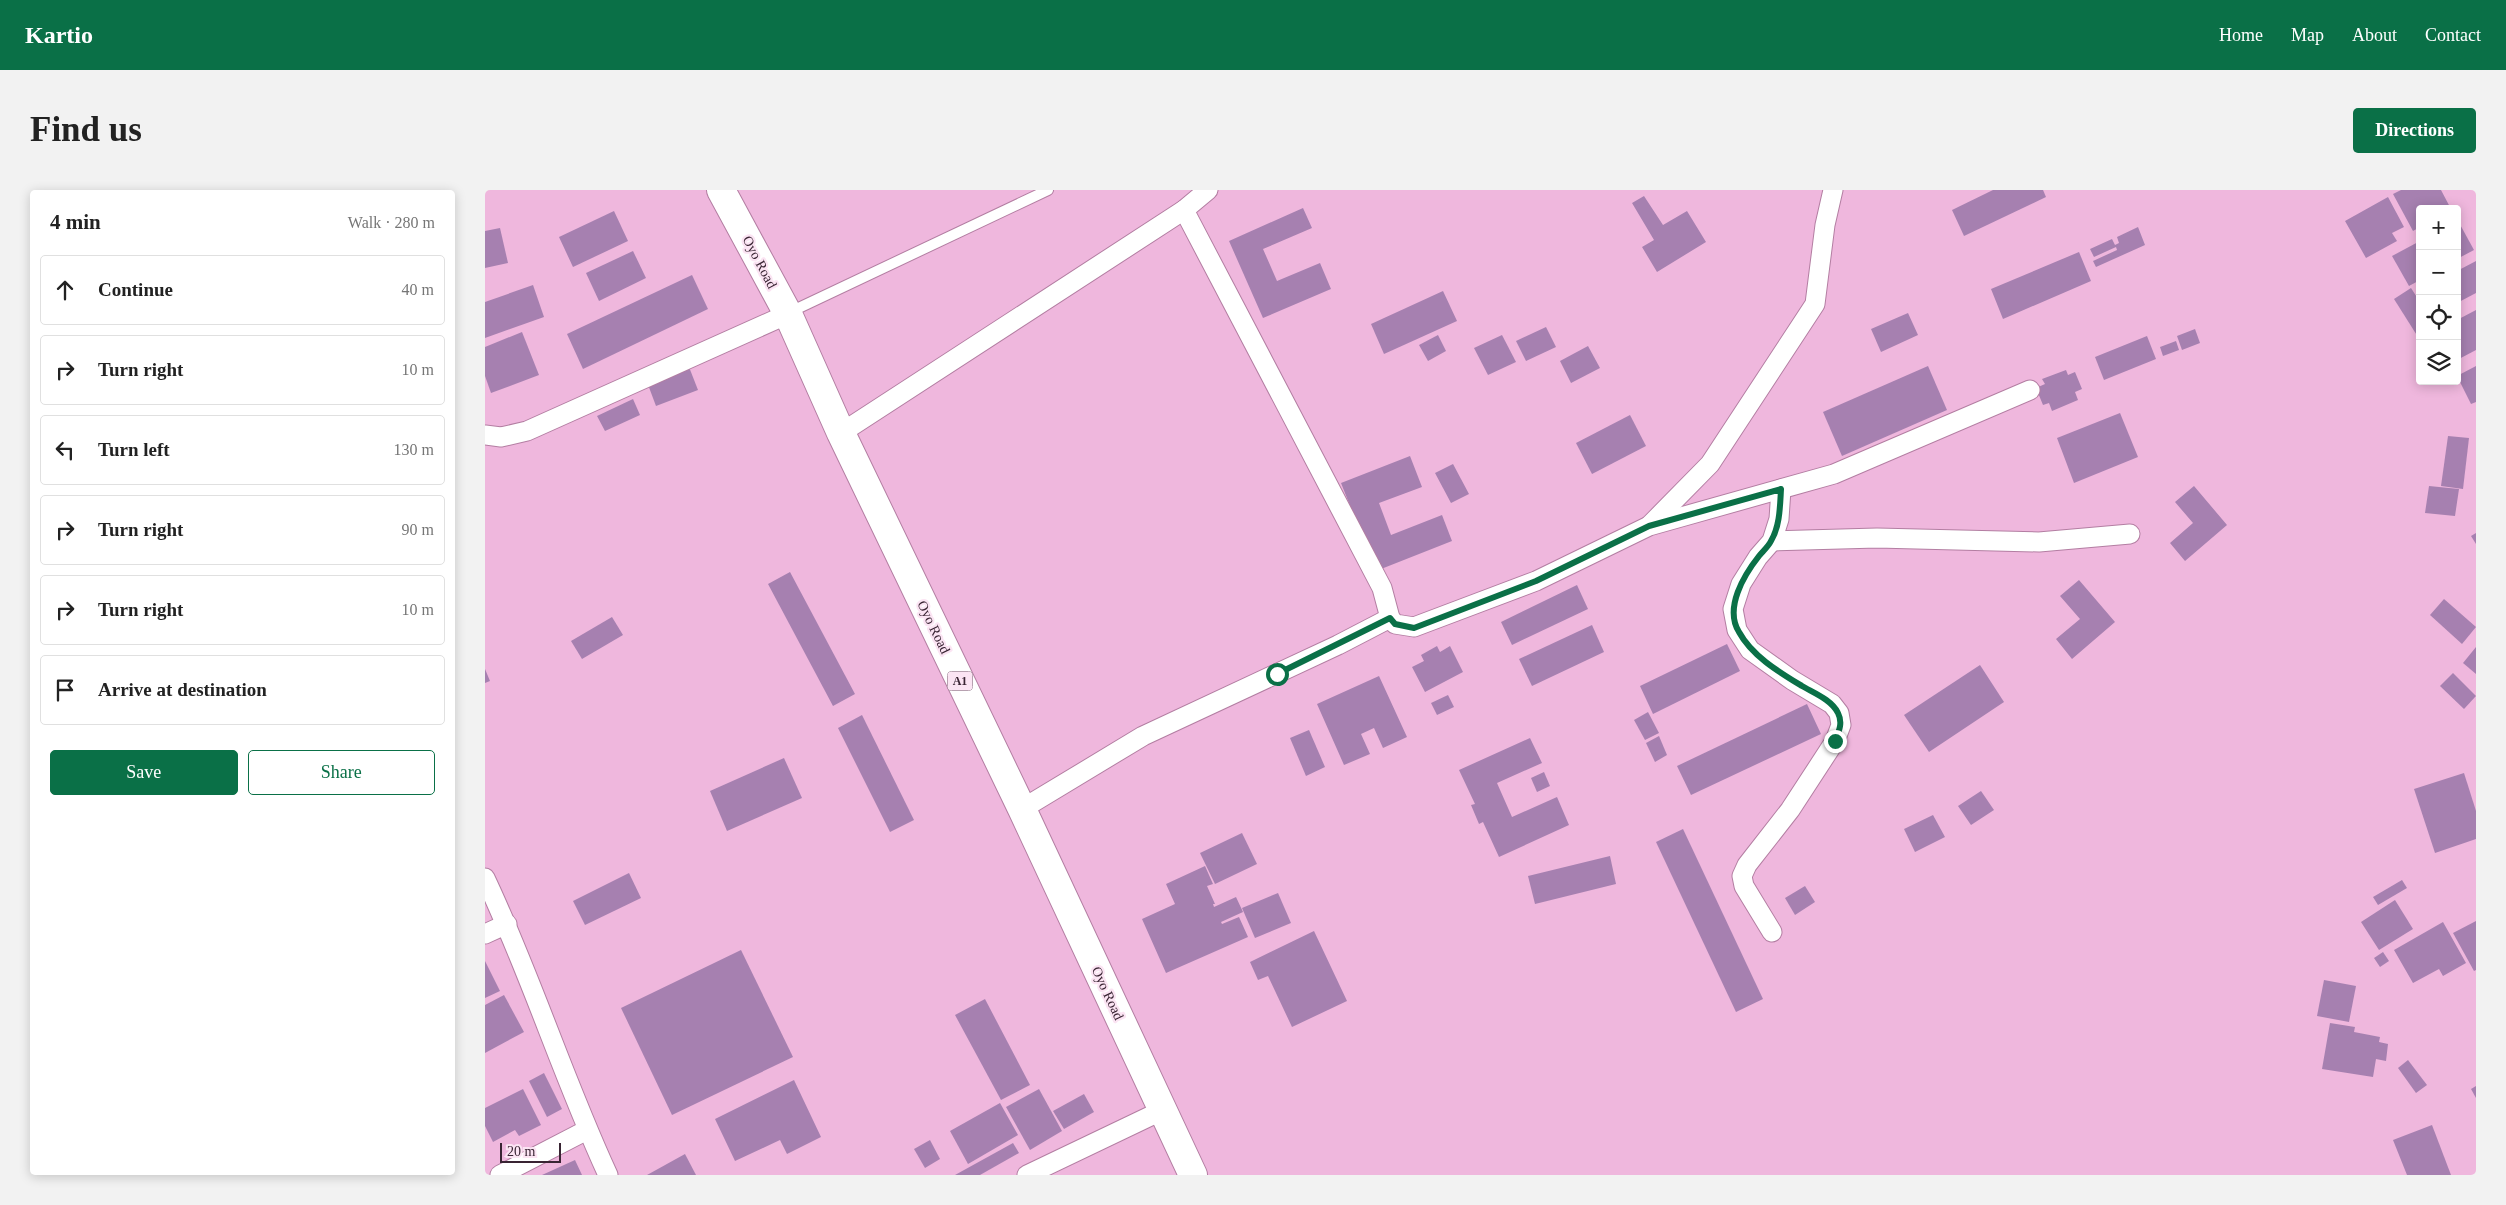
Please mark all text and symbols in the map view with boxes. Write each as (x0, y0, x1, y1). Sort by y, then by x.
text: Kartio (25, 22, 93, 48)
text: Home (2219, 25, 2263, 45)
text: Map (2291, 25, 2324, 45)
text: About (2352, 25, 2397, 45)
text: Contact (2425, 25, 2481, 45)
button: Directions (2353, 108, 2476, 153)
text: Find us (30, 110, 142, 149)
map controls (2416, 205, 2461, 385)
button: + (2416, 205, 2461, 250)
text: 4 min (50, 210, 101, 234)
text: Walk · 280 m (348, 214, 435, 231)
street label: Oyo Road (740, 233, 780, 291)
button: − (2416, 250, 2461, 295)
icon: ahead (51, 276, 79, 304)
text: Continue (98, 279, 173, 300)
text: 40 m (402, 281, 434, 298)
button: locate (2416, 295, 2461, 340)
button: layers (2416, 340, 2461, 385)
icon: right (51, 356, 79, 384)
text: Turn right (98, 359, 183, 380)
text: 10 m (402, 361, 434, 378)
icon: left (51, 436, 79, 464)
text: Turn left (98, 439, 170, 460)
text: 130 m (394, 441, 434, 458)
icon: right (51, 516, 79, 544)
text: Turn right (98, 519, 183, 540)
text: 90 m (402, 521, 434, 538)
icon: right (51, 596, 79, 624)
street label: Oyo Road (914, 598, 953, 656)
text: Turn right (98, 599, 183, 620)
text: 10 m (402, 601, 434, 618)
route start (1266, 663, 1289, 686)
road number: A1 (947, 672, 973, 691)
icon: arrive (51, 676, 79, 704)
text: Arrive at destination (98, 679, 267, 700)
route end (1824, 730, 1847, 753)
button: Save (50, 750, 238, 795)
button: Share (248, 750, 435, 795)
street label: Oyo Road (1089, 964, 1126, 1022)
scale bar (500, 1140, 561, 1163)
text: 20 m (507, 1144, 535, 1159)

